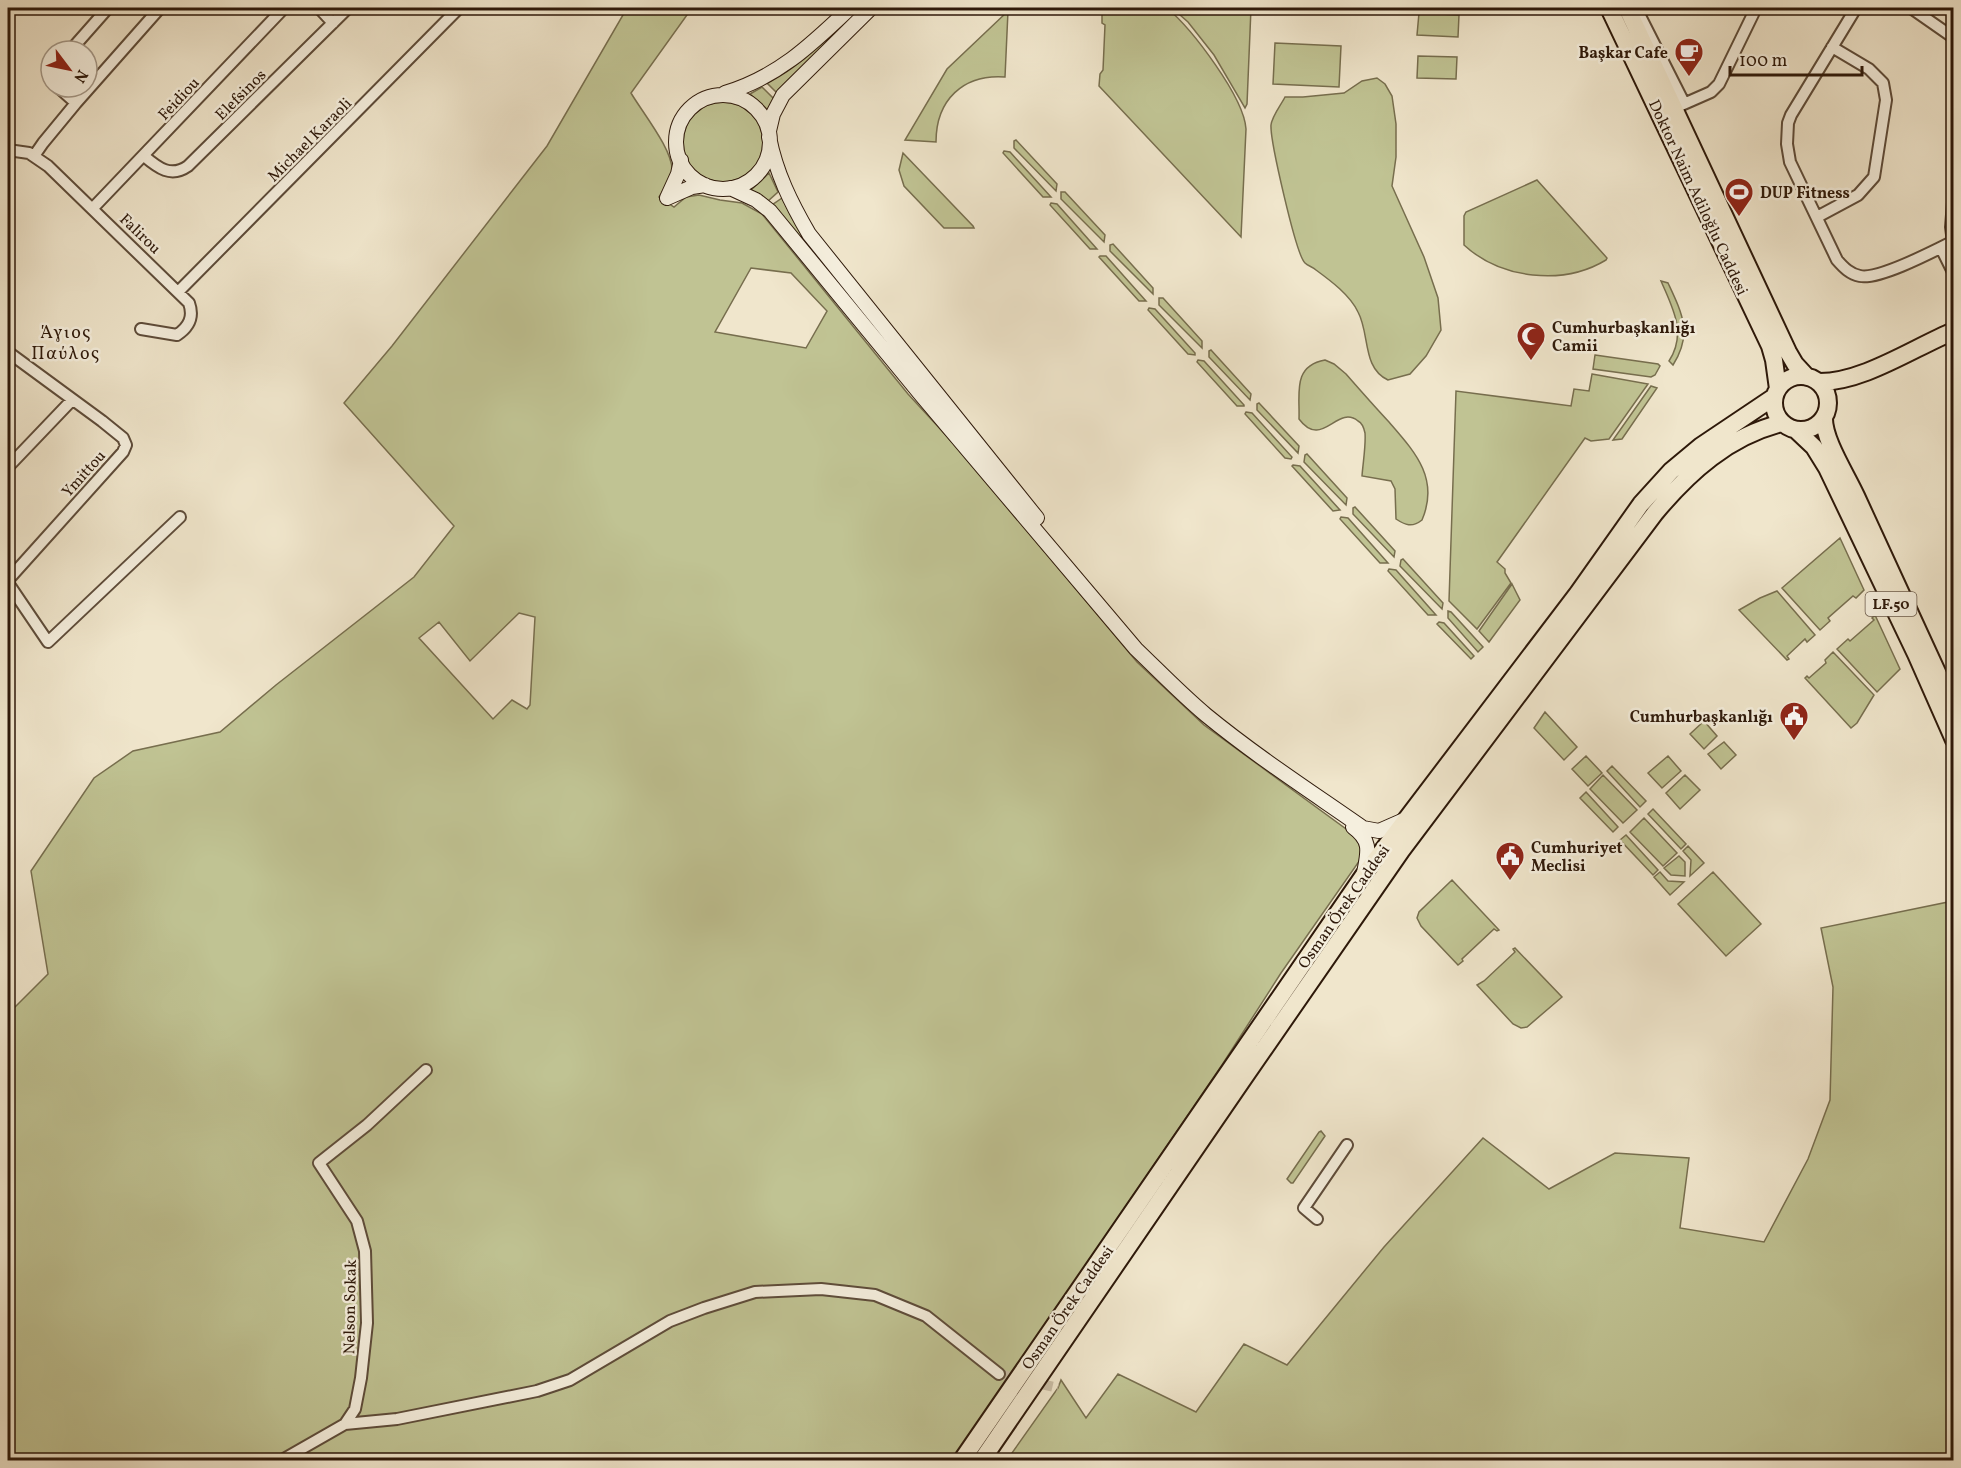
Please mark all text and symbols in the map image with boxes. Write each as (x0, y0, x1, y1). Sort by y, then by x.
cafe icon: Başkar Cafe (1673, 36, 1705, 78)
north arrow (39, 39, 99, 99)
scale bar (1730, 39, 1862, 77)
place label: Başkar Cafe (1578, 43, 1668, 65)
text: 100 m (1739, 49, 1788, 74)
text: N (67, 65, 92, 87)
street label: Elefsinos (211, 65, 272, 126)
street label: Feidiou (154, 73, 205, 126)
street label: Michael Karaoli (263, 93, 358, 187)
street label: Doktor Naim Adiloğlu Caddesi (1642, 96, 1752, 299)
sports icon: DUP Fitness (1723, 176, 1755, 218)
place label: DUP Fitness (1760, 183, 1850, 205)
street label: Falirou (114, 209, 165, 260)
place label: Cumhurbaşkanlığı Camii (1552, 318, 1696, 358)
mosque icon: Cumhurbaşkanlığı Camii (1515, 320, 1547, 362)
district label: Άγιος Παύλος (31, 321, 101, 367)
street label: Ymittou (57, 446, 112, 503)
road number: LF.50 (1866, 592, 1916, 616)
public building icon: Cumhurbaşkanlığı (1778, 700, 1810, 742)
place label: Cumhurbaşkanlığı (1630, 707, 1773, 729)
place label: Cumhuriyet Meclisi (1531, 838, 1623, 878)
street label: Osman Örek Caddesi (1293, 840, 1396, 974)
public building icon: Cumhuriyet Meclisi (1494, 840, 1526, 882)
street label: Osman Örek Caddesi (1017, 1241, 1120, 1375)
street label: Nelson Sokak (339, 1259, 363, 1355)

